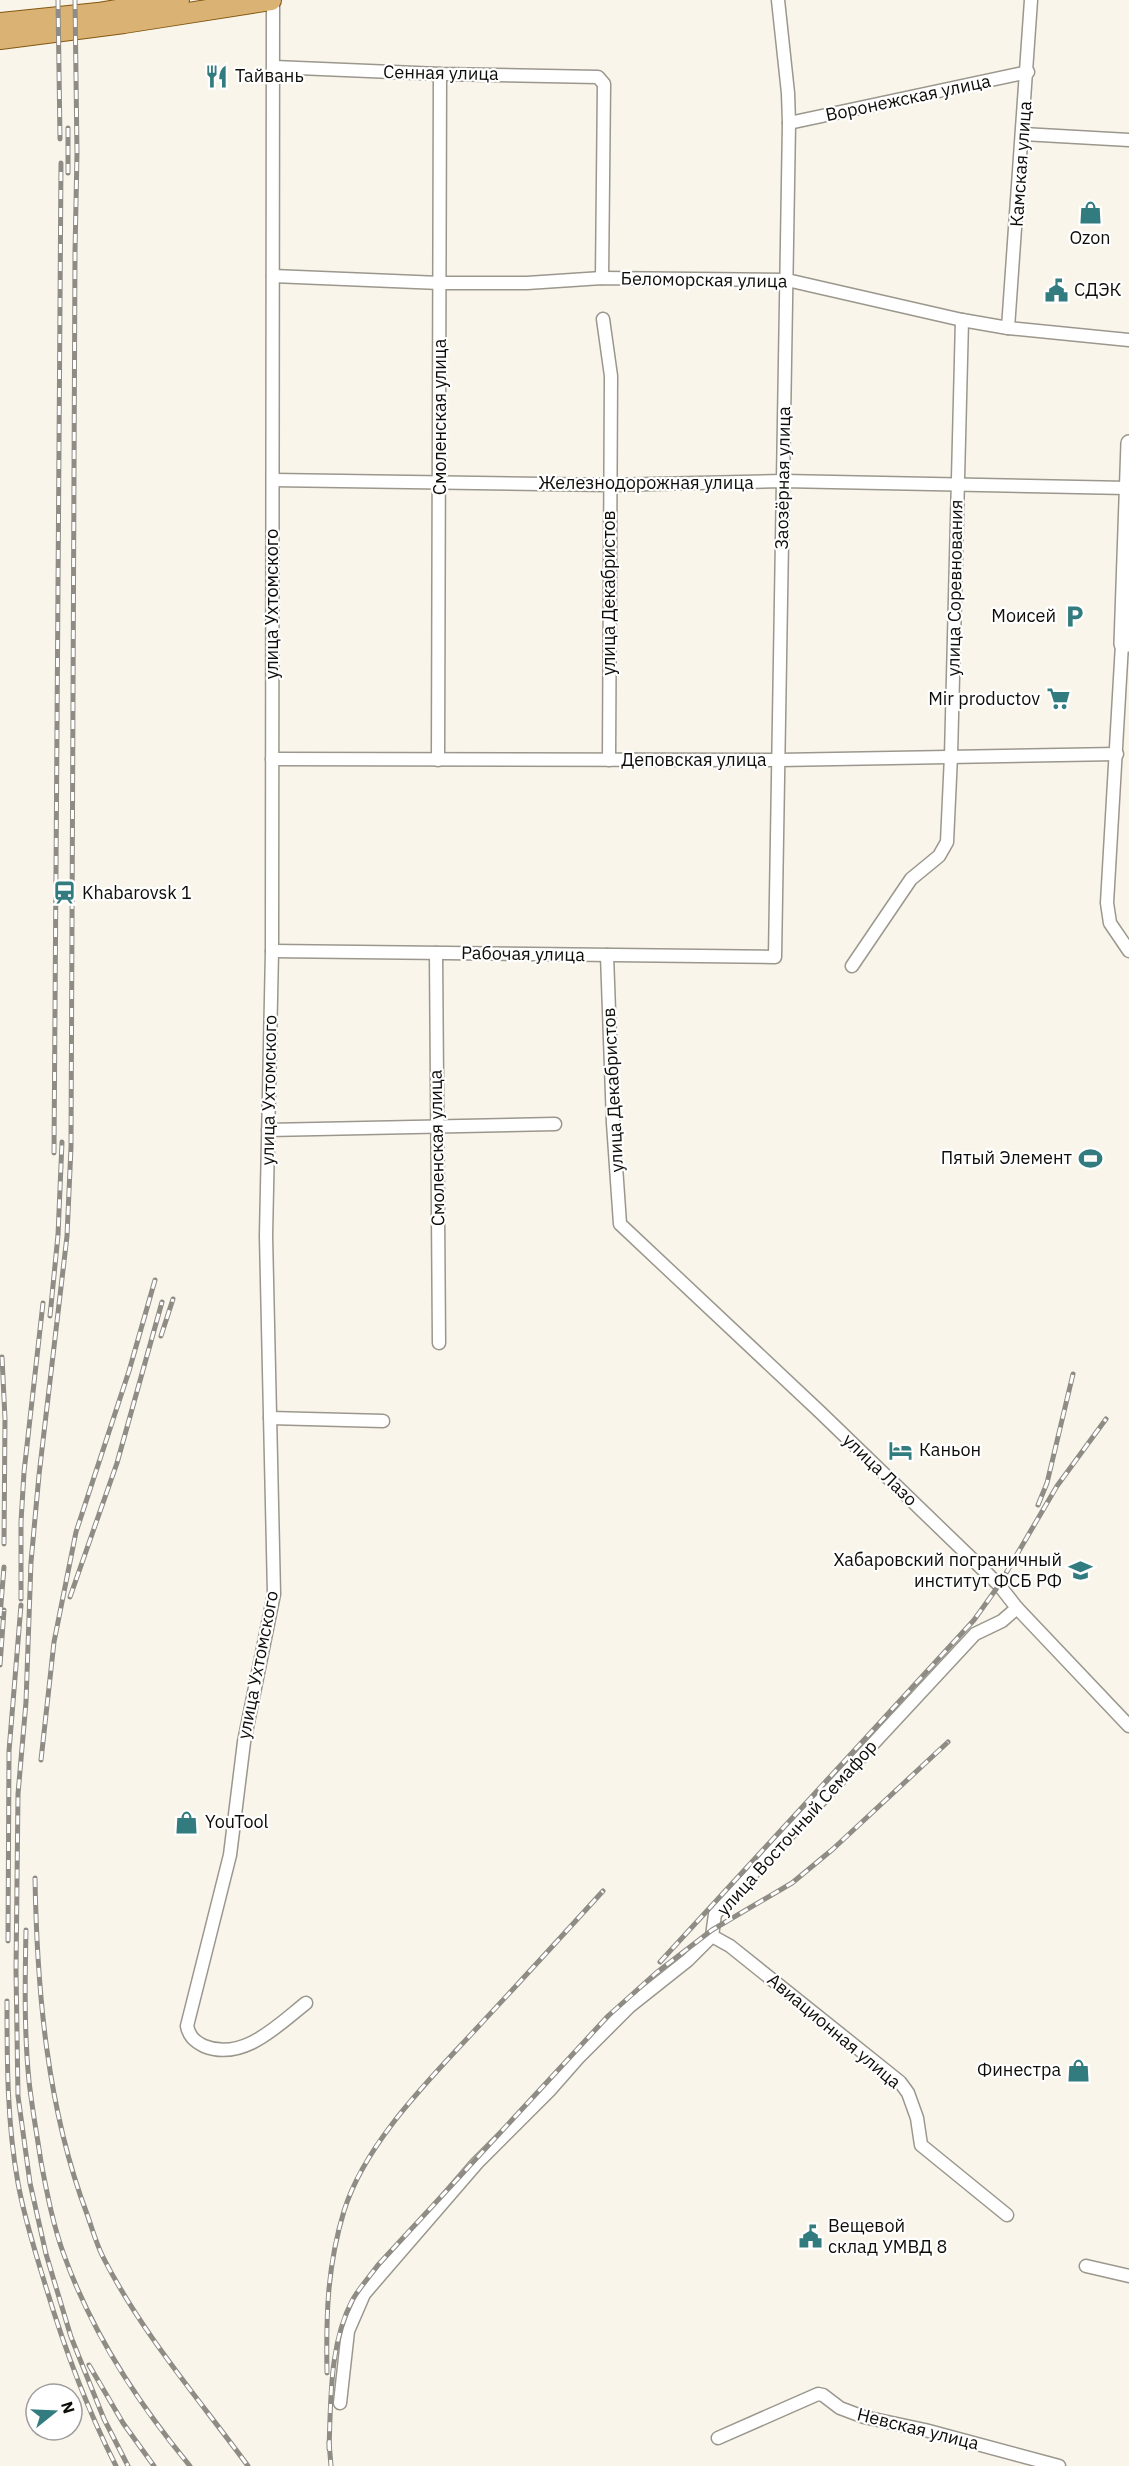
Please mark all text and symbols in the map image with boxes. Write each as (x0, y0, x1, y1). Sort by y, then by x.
street label: Сенная улица (383, 60, 499, 85)
restaurant icon: Тайвань (204, 63, 230, 89)
place label: Тайвань (235, 64, 304, 87)
street label: Воронежская улица (823, 69, 993, 126)
street label: Камская улица (1005, 100, 1036, 228)
shop icon: Ozon (1077, 199, 1103, 225)
place label: Ozon (1069, 226, 1111, 249)
street label: Беломорская улица (620, 267, 788, 292)
public building icon: СДЭК (1043, 277, 1069, 303)
place label: СДЭК (1074, 278, 1122, 301)
street label: Смоленская улица (428, 338, 451, 495)
street label: Заозёрная улица (770, 406, 795, 550)
street label: Железнодорожная улица (538, 471, 754, 494)
street label: улица Соревнования (941, 499, 968, 677)
street label: улица Декабристов (597, 510, 620, 676)
street label: улица Ухтомского (260, 529, 283, 679)
parking icon: Моисей (1061, 603, 1087, 629)
place label: Моисей (991, 604, 1056, 627)
supermarket icon: Mir productov (1045, 686, 1071, 712)
place label: Mir productov (928, 687, 1040, 710)
street label: Деповская улица (621, 748, 767, 771)
station icon: Khabarovsk 1 (51, 880, 77, 906)
place label: Khabarovsk 1 (82, 881, 192, 904)
street label: Рабочая улица (461, 941, 585, 966)
street label: улица Декабристов (597, 1007, 628, 1173)
street label: улица Ухтомского (256, 1014, 281, 1165)
street label: Смоленская улица (424, 1069, 449, 1226)
sports icon: Пятый Элемент (1077, 1145, 1103, 1171)
place label: Пятый Элемент (941, 1146, 1072, 1169)
street label: улица Лазо (838, 1428, 923, 1511)
hotel icon: Каньон (888, 1437, 914, 1463)
place label: Каньон (919, 1438, 981, 1461)
place label: Хабаровский пограничный институт ФСБ РФ (833, 1548, 1062, 1592)
school or university icon: Хабаровский пограничный институт ФСБ РФ (1067, 1557, 1093, 1583)
street label: улица Ухтомского (232, 1589, 283, 1741)
street label: улица Восточный Семафор (712, 1735, 882, 1920)
shop icon: YouTool (174, 1809, 200, 1835)
place label: YouTool (205, 1810, 269, 1833)
street label: Авиационная улица (763, 1968, 906, 2094)
shop icon: Финестра (1066, 2057, 1092, 2083)
place label: Финестра (977, 2058, 1061, 2081)
place label: Вещевой склад УМВД 8 (828, 2214, 947, 2258)
public building icon: Вещевой склад УМВД 8 (797, 2223, 823, 2249)
north arrow (24, 2382, 84, 2442)
text: N (57, 2399, 80, 2416)
street label: Невская улица (855, 2402, 982, 2455)

